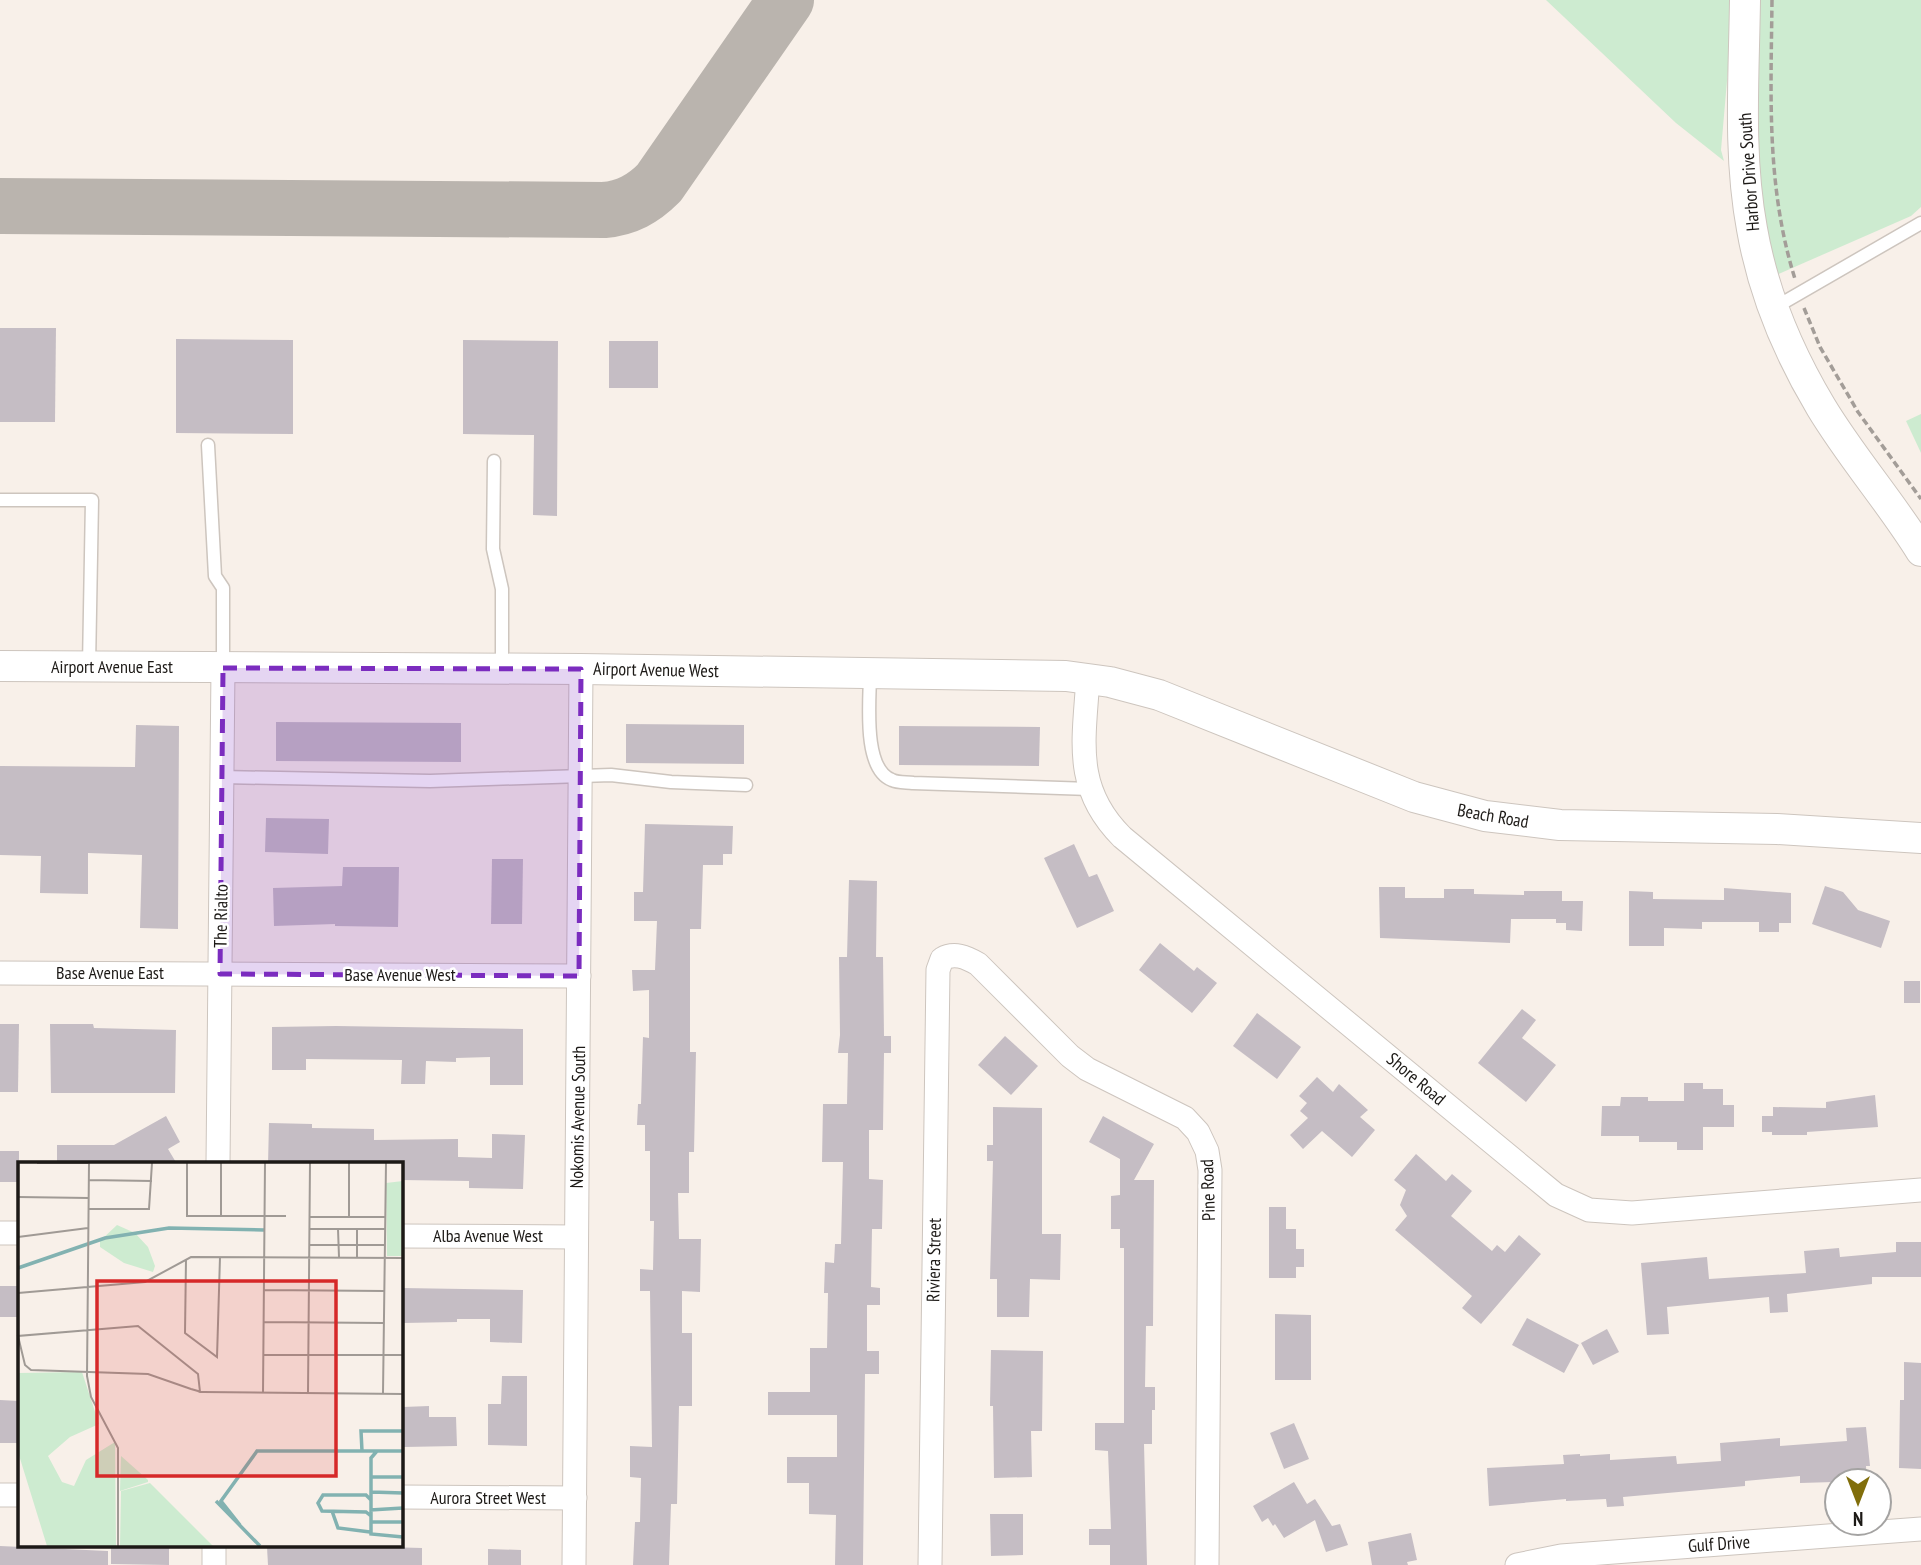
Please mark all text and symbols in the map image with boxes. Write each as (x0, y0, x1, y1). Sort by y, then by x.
street label: Harbor Drive South (1733, 112, 1764, 232)
street label: Airport Avenue East (51, 655, 173, 678)
street label: Airport Avenue West (593, 657, 719, 682)
street label: Beach Road (1456, 798, 1531, 833)
street label: The Rialto (208, 884, 233, 948)
street label: Base Avenue East (56, 961, 164, 984)
street label: Base Avenue West (344, 963, 456, 986)
street label: Nokomis Avenue South (565, 1046, 590, 1188)
street label: Shore Road (1382, 1047, 1451, 1110)
street label: Pine Road (1195, 1159, 1220, 1221)
inset map (18, 1162, 402, 1548)
street label: Riviera Street (921, 1218, 946, 1302)
street label: Alba Avenue West (433, 1224, 543, 1247)
north arrow (1823, 1467, 1893, 1537)
street label: Aurora Street West (430, 1486, 546, 1509)
text: N (1853, 1507, 1863, 1531)
street label: Gulf Drive (1687, 1530, 1751, 1557)

